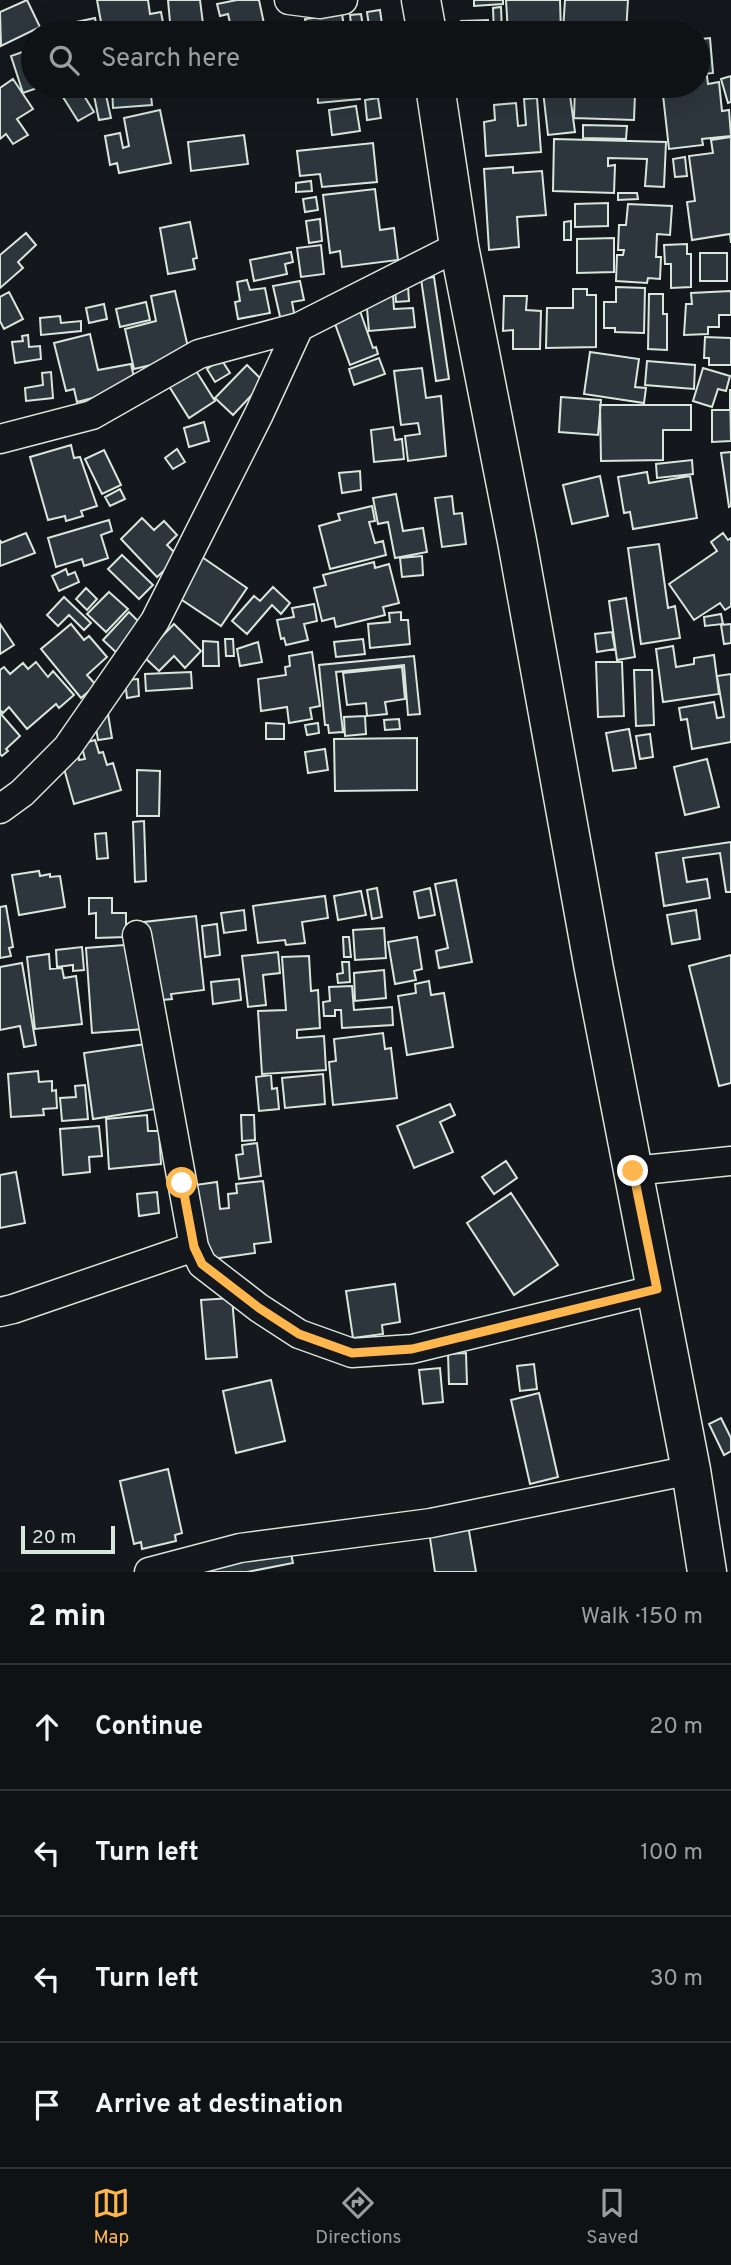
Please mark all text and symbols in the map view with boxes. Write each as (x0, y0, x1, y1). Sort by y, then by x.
search box (21, 21, 710, 98)
icon: search (45, 41, 83, 79)
text: Search here (101, 43, 240, 76)
route end (617, 1155, 648, 1186)
route start (166, 1167, 197, 1198)
scale bar (21, 1523, 116, 1555)
text: 20 m (32, 1526, 76, 1550)
text: 2 min (28, 1599, 106, 1636)
text: Walk · 150 m (581, 1603, 703, 1632)
icon: ahead (28, 1708, 66, 1746)
text: Continue (95, 1711, 203, 1744)
text: 20 m (649, 1713, 703, 1742)
icon: left (28, 1834, 66, 1872)
text: Turn left (95, 1837, 199, 1870)
text: 100 m (640, 1839, 703, 1868)
icon: left (28, 1960, 66, 1998)
text: Turn left (95, 1963, 199, 1996)
text: 30 m (650, 1965, 703, 1994)
icon: arrive (28, 2086, 66, 2124)
text: Arrive at destination (95, 2089, 343, 2122)
tab: Map (92, 2184, 130, 2250)
tab: Directions (315, 2184, 402, 2250)
tab: Saved (586, 2184, 639, 2250)

